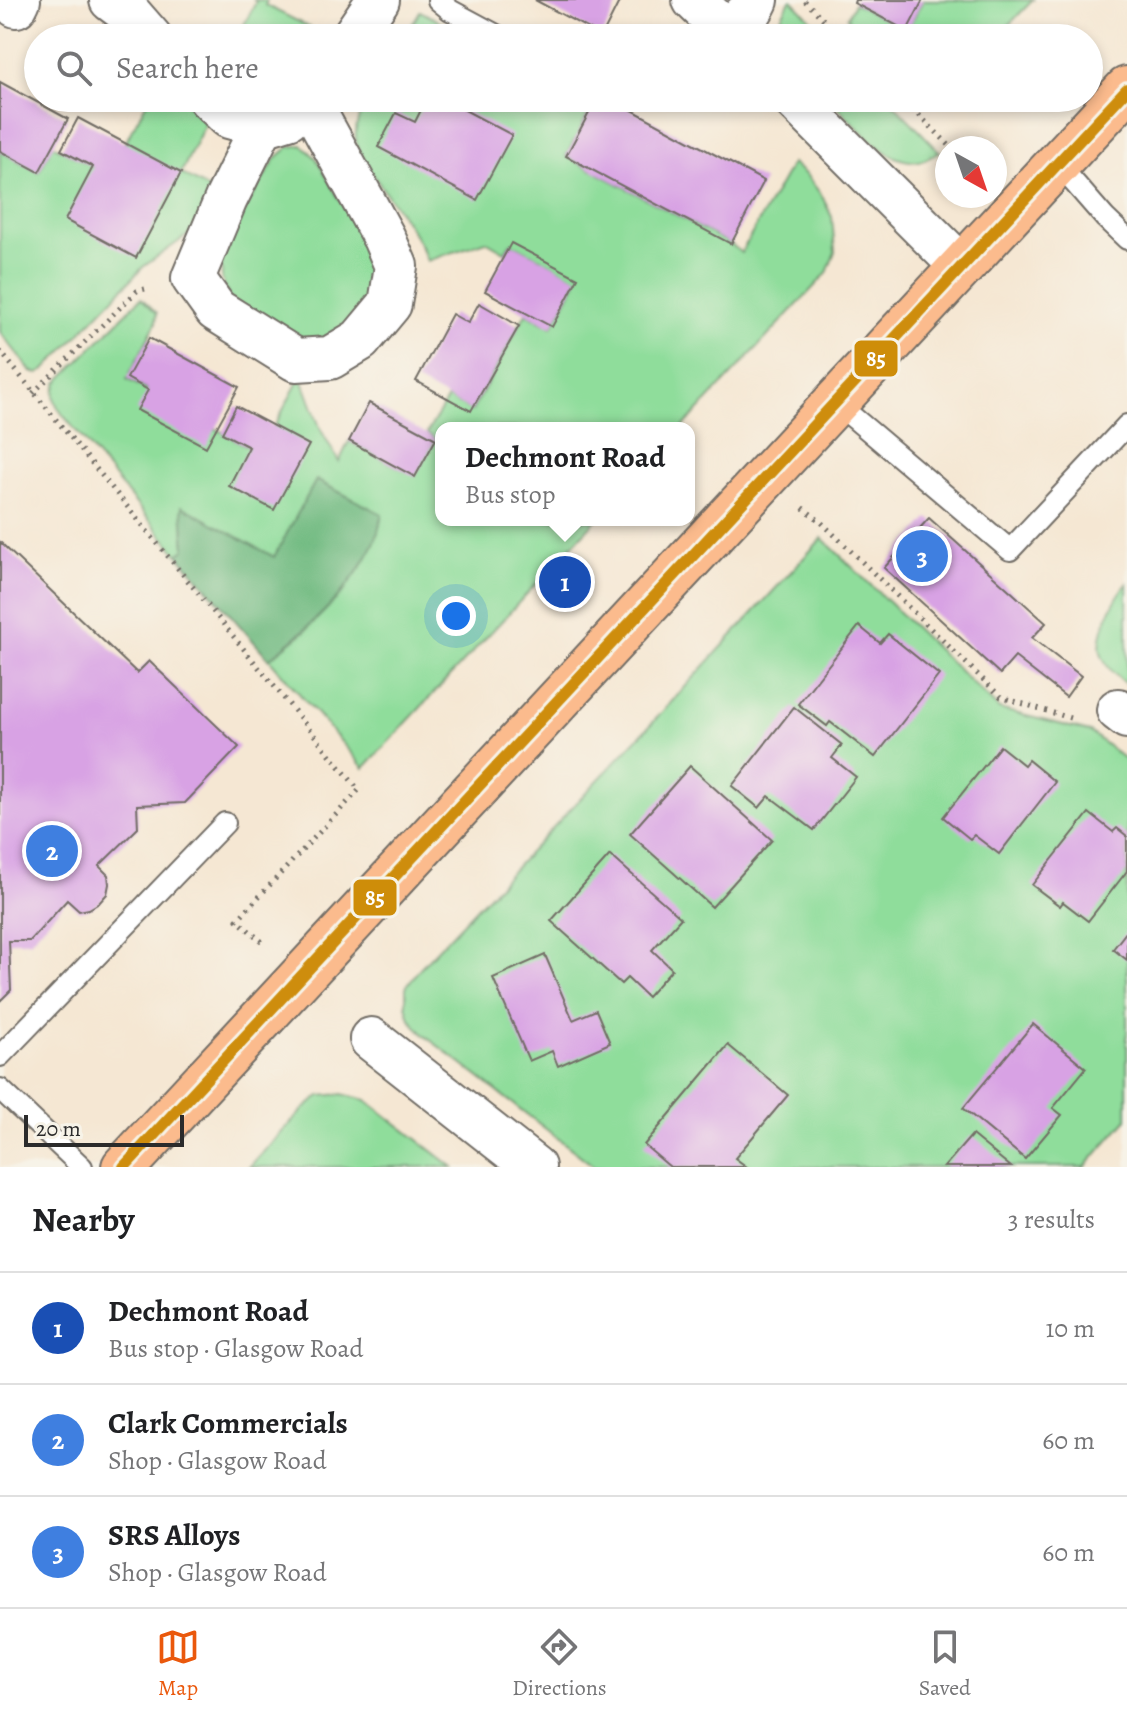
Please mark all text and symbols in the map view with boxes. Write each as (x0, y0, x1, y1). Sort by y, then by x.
search box (24, 24, 1103, 112)
icon: search (52, 46, 96, 90)
text: Search here (116, 48, 259, 88)
north arrow (935, 136, 1007, 208)
line badge: 85 (853, 339, 899, 378)
text: 85 (866, 344, 886, 374)
popup (435, 422, 695, 526)
text: Dechmont Road (465, 437, 665, 477)
text: Bus stop (465, 477, 556, 512)
pin: 3 (896, 526, 948, 586)
pin: 1 (539, 552, 591, 612)
your location (436, 596, 476, 636)
pin: 2 (26, 821, 78, 881)
line badge: 85 (352, 878, 398, 917)
text: 85 (365, 883, 385, 913)
scale bar (24, 1111, 184, 1147)
text: 20 m (36, 1114, 81, 1144)
text: Nearby (32, 1196, 135, 1243)
text: 3 results (1008, 1202, 1095, 1237)
text: Dechmont Road (108, 1291, 309, 1331)
text: 1 (53, 1311, 63, 1346)
text: 10 m (1045, 1311, 1095, 1346)
text: Bus stop · Glasgow Road (108, 1331, 364, 1366)
text: Clark Commercials (108, 1403, 348, 1443)
text: 2 (52, 1423, 64, 1458)
text: 60 m (1042, 1423, 1095, 1458)
text: Shop · Glasgow Road (108, 1443, 327, 1478)
text: SRS Alloys (108, 1515, 240, 1555)
text: 3 (52, 1535, 64, 1570)
text: 60 m (1042, 1535, 1095, 1570)
text: Shop · Glasgow Road (108, 1555, 327, 1590)
tab: Map (156, 1625, 200, 1703)
tab: Directions (512, 1625, 607, 1703)
tab: Saved (919, 1625, 971, 1703)

